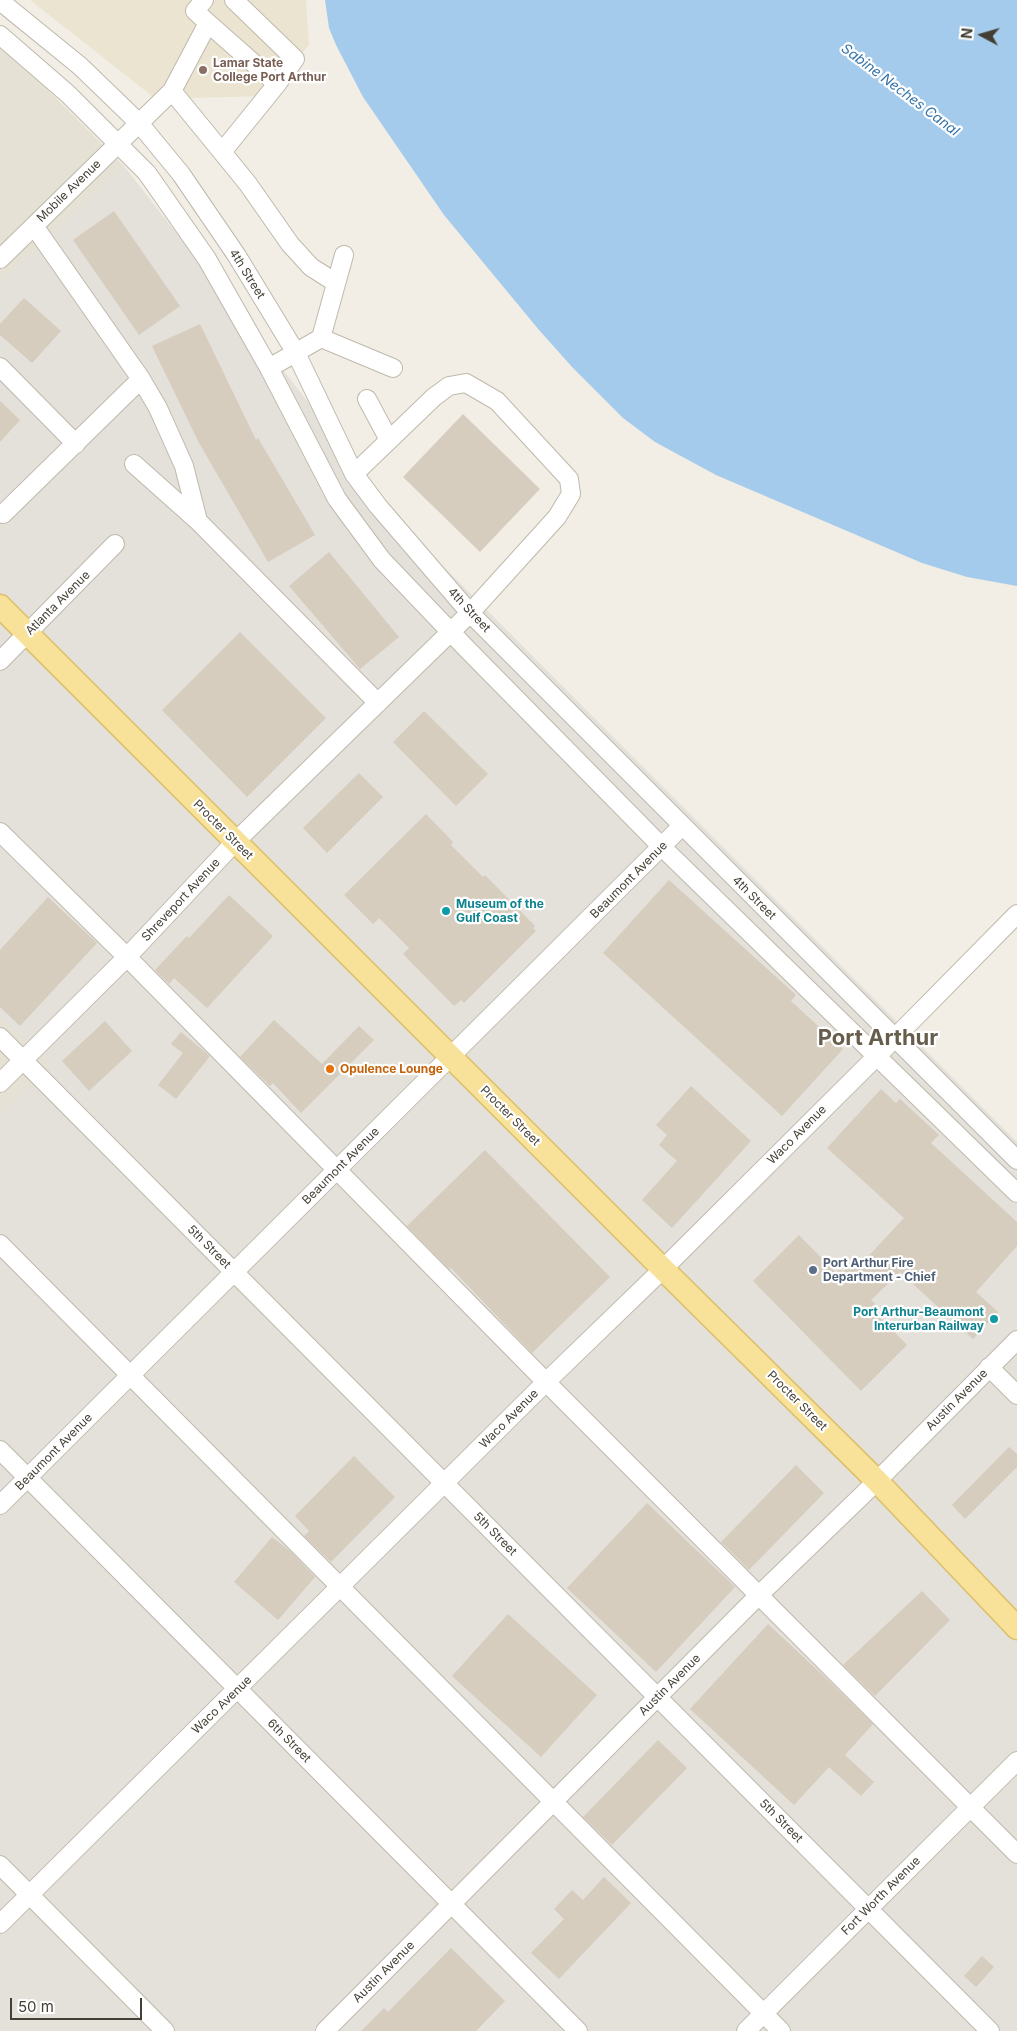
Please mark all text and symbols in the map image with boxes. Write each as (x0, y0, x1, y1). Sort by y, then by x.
north arrow (957, 10, 1007, 60)
text: N (958, 27, 976, 40)
water label: Sabine Neches Canal (838, 40, 962, 140)
place label: Lamar State College Port Arthur (213, 56, 326, 84)
marker: Lamar State College Port Arthur (197, 64, 209, 76)
street label: Mobile Avenue (34, 157, 104, 225)
street label: 4th Street (226, 246, 268, 302)
street label: Atlanta Avenue (23, 568, 93, 638)
street label: 4th Street (445, 585, 493, 635)
street label: Procter Street (190, 797, 256, 863)
street label: Beaumont Avenue (587, 838, 671, 922)
street label: Shreveport Avenue (139, 856, 223, 944)
street label: 4th Street (729, 873, 779, 923)
place label: Museum of the Gulf Coast (456, 897, 544, 925)
marker: Museum of the Gulf Coast (440, 905, 452, 917)
district label: Port Arthur (818, 1025, 938, 1051)
place label: Opulence Lounge (340, 1062, 443, 1076)
marker: Opulence Lounge (324, 1063, 336, 1075)
street label: Procter Street (477, 1083, 543, 1149)
street label: Waco Avenue (764, 1102, 830, 1168)
street label: Beaumont Avenue (299, 1124, 383, 1208)
street label: 5th Street (184, 1222, 234, 1272)
place label: Port Arthur Fire Department - Chief (823, 1256, 936, 1284)
marker: Port Arthur Fire Department - Chief (807, 1264, 819, 1276)
place label: Port Arthur-Beaumont Interurban Railway (853, 1305, 984, 1333)
marker: Port Arthur-Beaumont Interurban Railway (988, 1313, 1000, 1325)
street label: Austin Avenue (923, 1366, 991, 1434)
street label: Procter Street (764, 1368, 830, 1434)
street label: Waco Avenue (476, 1386, 542, 1452)
street label: Beaumont Avenue (12, 1410, 96, 1494)
street label: 5th Street (470, 1509, 520, 1559)
street label: Austin Avenue (636, 1651, 704, 1719)
street label: Waco Avenue (189, 1673, 255, 1737)
street label: 6th Street (264, 1716, 314, 1766)
street label: 5th Street (756, 1796, 806, 1846)
street label: Fort Worth Avenue (839, 1854, 923, 1938)
street label: Austin Avenue (350, 1938, 418, 2006)
scale bar (12, 1988, 145, 2020)
text: 50 m (18, 1997, 54, 2016)

